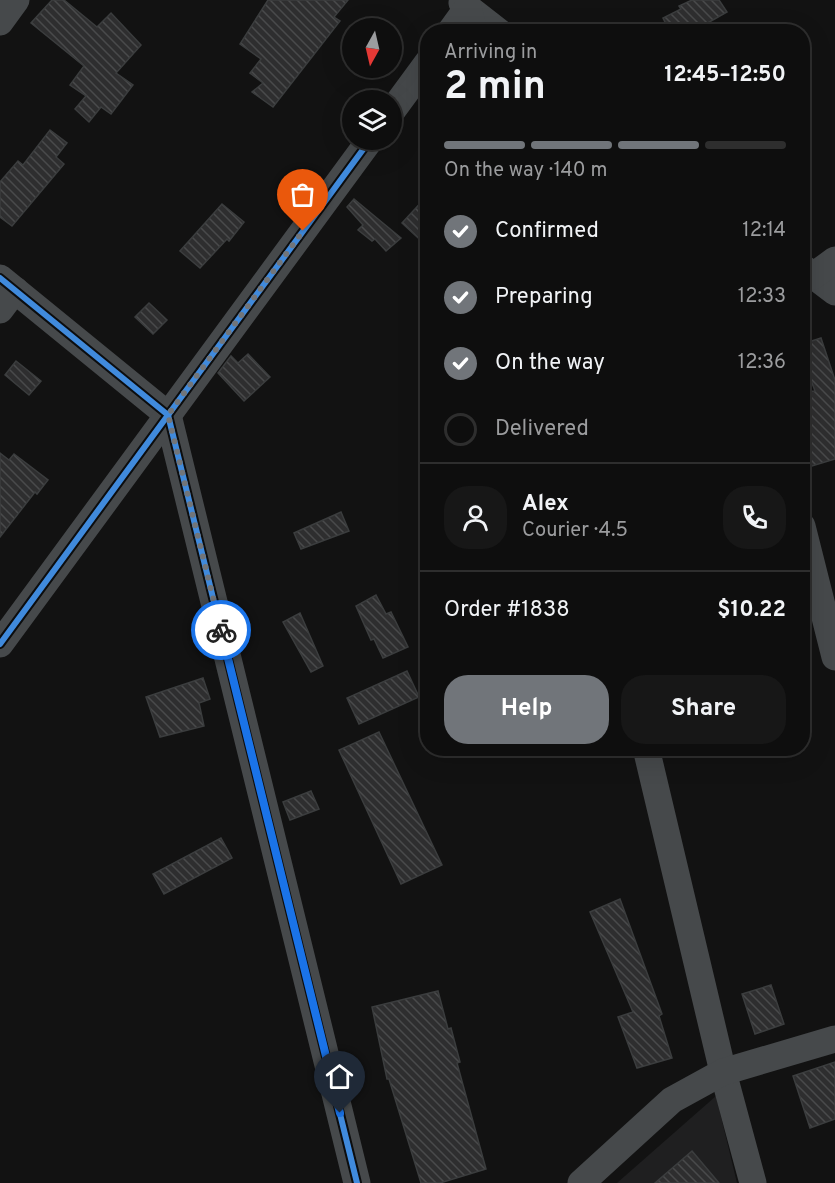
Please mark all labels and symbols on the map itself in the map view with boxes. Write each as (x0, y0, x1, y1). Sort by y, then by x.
north arrow (342, 18, 402, 78)
pin (277, 169, 328, 231)
courier (191, 600, 251, 660)
pin (314, 1051, 365, 1113)

